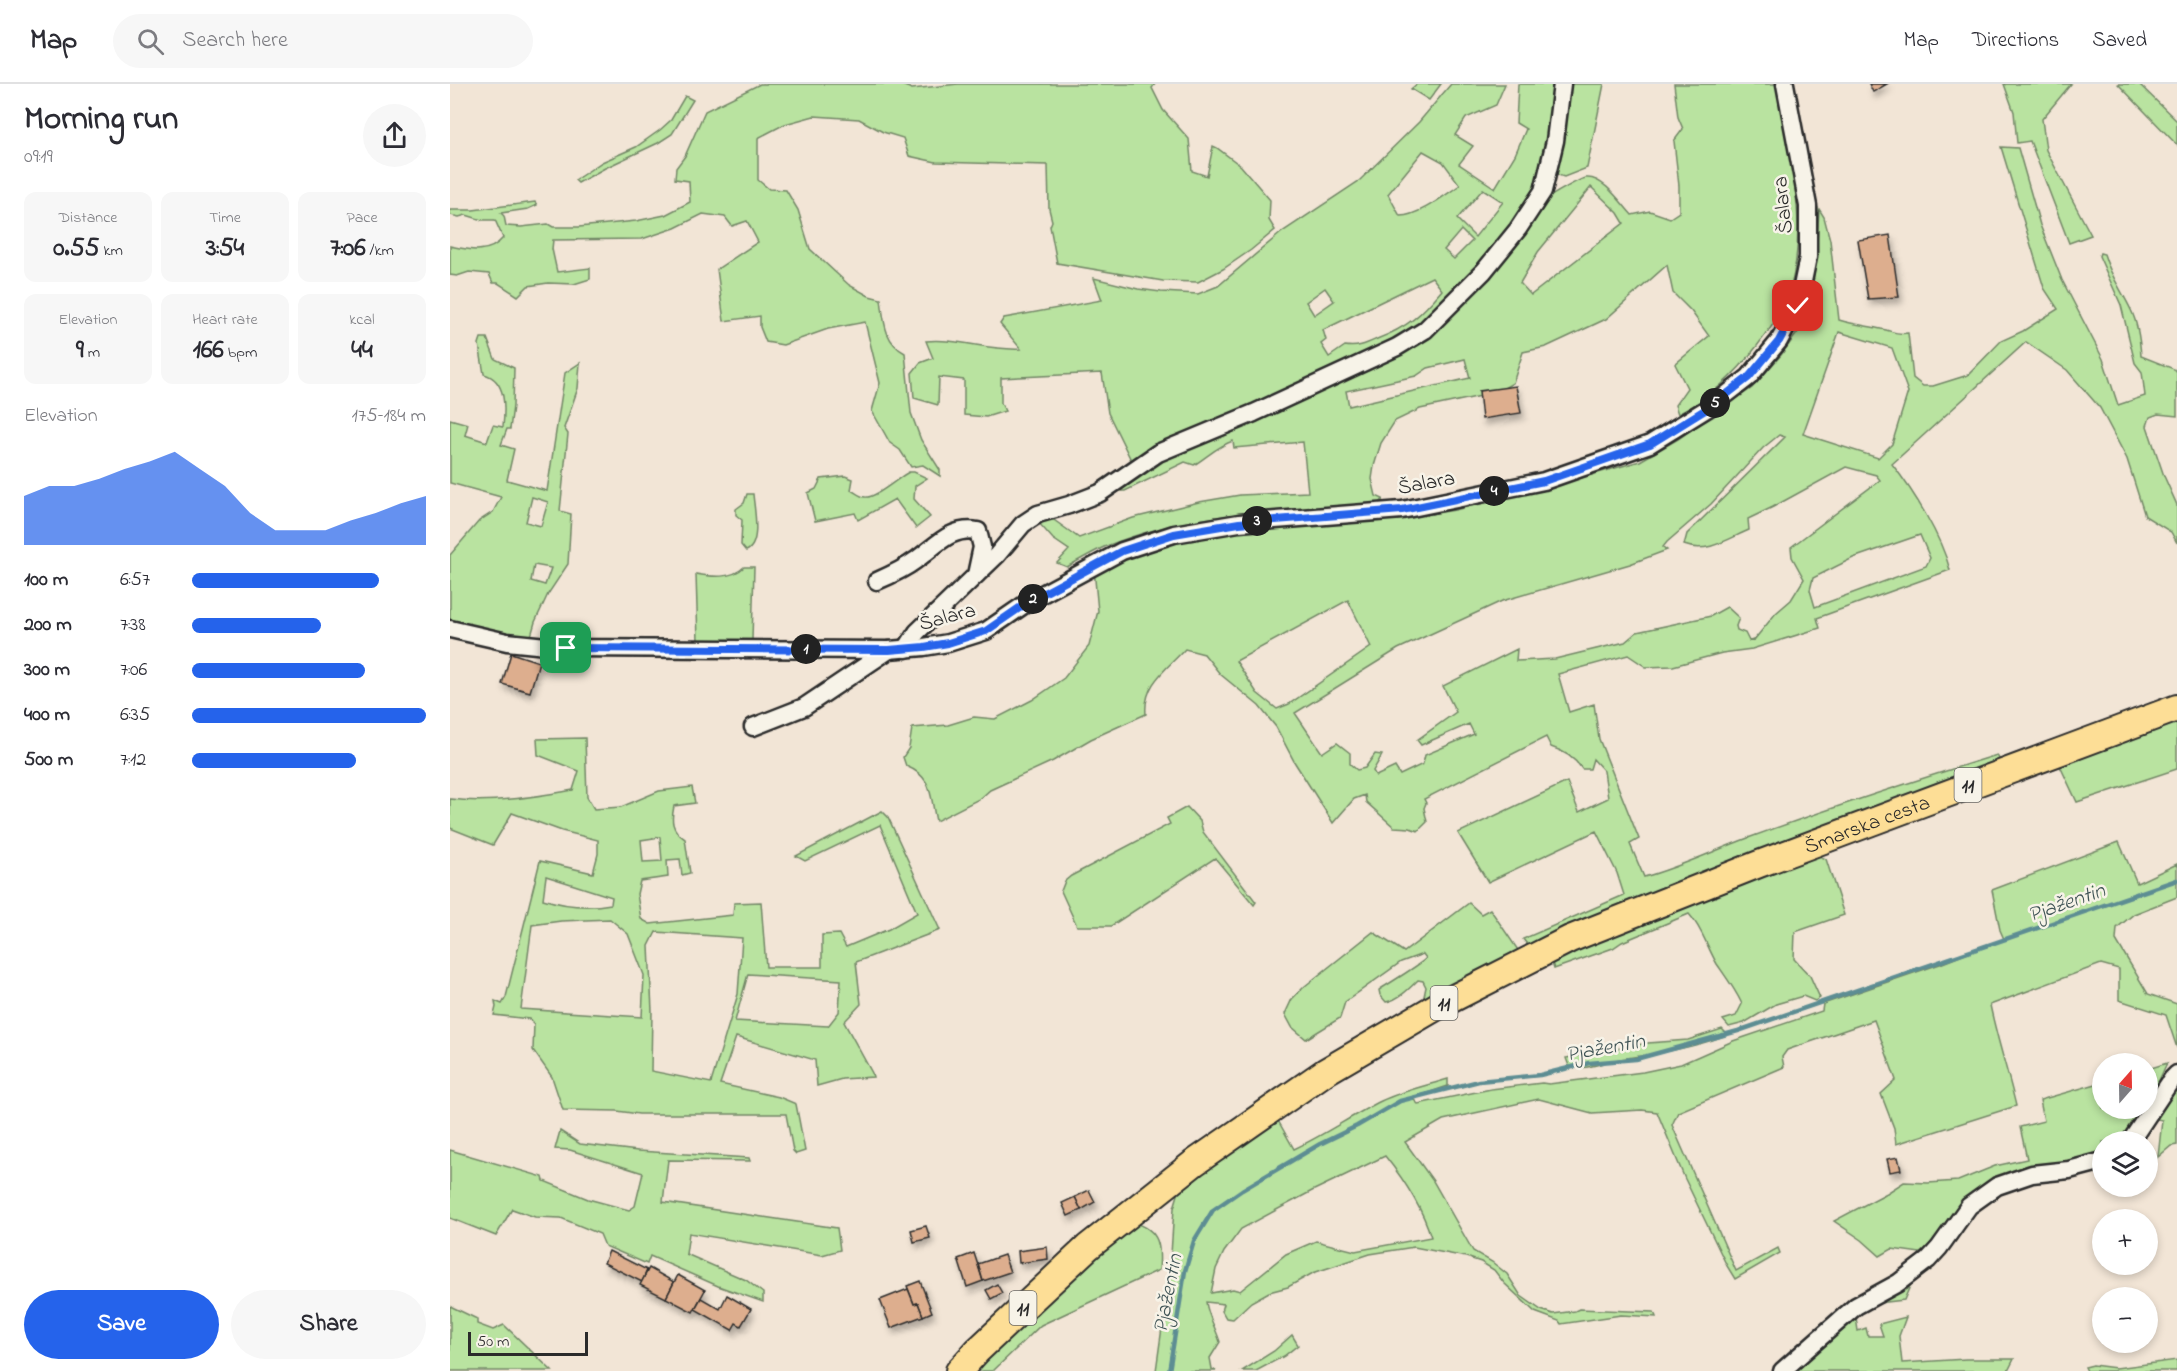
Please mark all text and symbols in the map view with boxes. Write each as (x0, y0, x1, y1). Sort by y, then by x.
search box (113, 14, 533, 68)
text: Map (30, 21, 77, 62)
icon: search (134, 25, 167, 58)
text: Search here (182, 25, 288, 57)
text: Map (1903, 26, 1939, 56)
text: Directions (1972, 26, 2059, 56)
text: Saved (2092, 26, 2147, 56)
text: Morning run (24, 96, 178, 144)
button: share (363, 104, 426, 167)
text: 09:19 (24, 143, 53, 172)
street label: Šalara (1766, 175, 1802, 235)
text: Distance (59, 206, 117, 230)
text: Time (209, 206, 241, 230)
text: Pace (346, 206, 378, 230)
text: 0.55 (53, 230, 99, 268)
text: 3:54 (206, 230, 244, 268)
text: 7:06 (330, 230, 366, 268)
text: km (99, 239, 123, 263)
text: /km (366, 239, 394, 263)
pin (1772, 280, 1823, 331)
icon: check (1781, 289, 1814, 322)
text: Elevation (59, 308, 117, 332)
text: Heart rate (192, 308, 258, 332)
text: kcal (349, 308, 375, 332)
text: 9 (76, 332, 84, 370)
text: 166 (193, 332, 224, 370)
text: 44 (351, 332, 373, 370)
text: m (84, 341, 100, 365)
text: bpm (224, 341, 257, 365)
pin: 5 (1700, 388, 1730, 418)
text: 5 (1710, 391, 1720, 415)
text: Elevation (24, 402, 98, 431)
text: 175–184 m (352, 402, 426, 431)
street label: Šalara (1395, 464, 1457, 504)
pin: 4 (1479, 476, 1509, 506)
text: 4 (1491, 479, 1497, 503)
pin: 3 (1242, 506, 1272, 536)
text: 3 (1254, 509, 1260, 533)
text: 100 m (24, 566, 68, 595)
text: 6:57 (120, 566, 150, 595)
pin: 2 (1018, 584, 1048, 614)
text: 2 (1029, 587, 1037, 611)
street label: Šalara (916, 596, 979, 640)
text: 200 m (24, 611, 72, 640)
text: 7:38 (120, 611, 146, 640)
pin (540, 622, 591, 673)
icon: arrive (549, 631, 582, 664)
pin: 1 (791, 634, 821, 664)
text: 1 (803, 637, 809, 661)
text: 300 m (24, 656, 70, 685)
text: 7:06 (120, 656, 147, 685)
text: 400 m (24, 701, 70, 730)
text: 6:35 (120, 701, 150, 730)
text: 500 m (24, 746, 73, 775)
text: 7:12 (120, 746, 146, 775)
road number: 11 (1954, 768, 1982, 802)
street label: Šmarska cesta (1800, 789, 1935, 863)
water label: Pjažentin (2024, 875, 2111, 932)
road number: 11 (1430, 986, 1458, 1020)
water label: Pjažentin (1563, 1026, 1649, 1072)
north arrow (2092, 1053, 2158, 1119)
map controls (2092, 1053, 2158, 1353)
button: layers (2092, 1131, 2158, 1197)
button: + (2092, 1209, 2158, 1275)
water label: Pjažentin (1146, 1250, 1192, 1336)
button: − (2092, 1287, 2158, 1353)
button: Save (24, 1290, 219, 1359)
button: Share (231, 1290, 426, 1359)
road number: 11 (1010, 1291, 1036, 1325)
scale bar (468, 1329, 588, 1356)
text: 50 m (477, 1330, 509, 1354)

